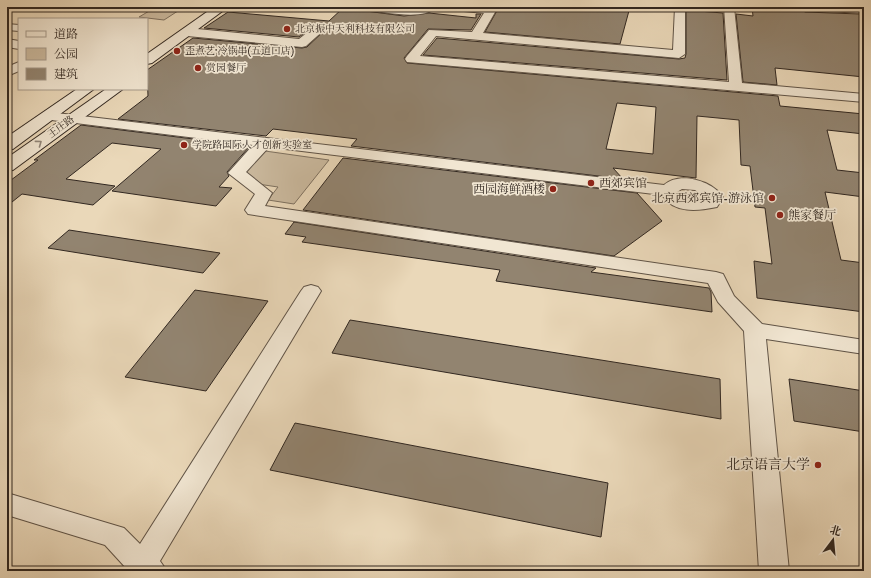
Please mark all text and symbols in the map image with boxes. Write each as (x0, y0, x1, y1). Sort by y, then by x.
legend (18, 18, 148, 90)
place label: 北京振中天利科技有限公司 (295, 23, 415, 35)
marker: 北京振中天利科技有限公司 (282, 24, 292, 34)
text: 道路 (54, 27, 78, 42)
place label: 歪煮艺·冷锅串(五道口店) (185, 45, 294, 57)
marker: 歪煮艺·冷锅串(五道口店) (172, 46, 182, 56)
text: 公园 (54, 47, 78, 62)
place label: 赏园餐厅 (206, 62, 246, 74)
marker: 赏园餐厅 (193, 63, 203, 73)
text: 建筑 (54, 67, 78, 82)
street label: 王庄路 (45, 113, 77, 141)
place label: 学院路国际人才创新实验室 (192, 139, 312, 151)
marker: 学院路国际人才创新实验室 (179, 140, 189, 150)
one-way arrow (34, 141, 41, 148)
place label: 西郊宾馆 (599, 176, 647, 191)
marker: 西郊宾馆 (586, 178, 596, 188)
place label: 西园海鲜酒楼 (473, 182, 545, 197)
marker: 西园海鲜酒楼 (548, 184, 558, 194)
place label: 北京西郊宾馆-游泳馆 (651, 191, 764, 206)
marker: 北京西郊宾馆-游泳馆 (767, 193, 777, 203)
place label: 熊家餐厅 (788, 208, 836, 223)
marker: 熊家餐厅 (775, 210, 785, 220)
place label: 北京语言大学 (726, 456, 810, 474)
marker: 北京语言大学 (813, 460, 823, 470)
north arrow (813, 520, 853, 560)
text: 北 (828, 523, 843, 540)

